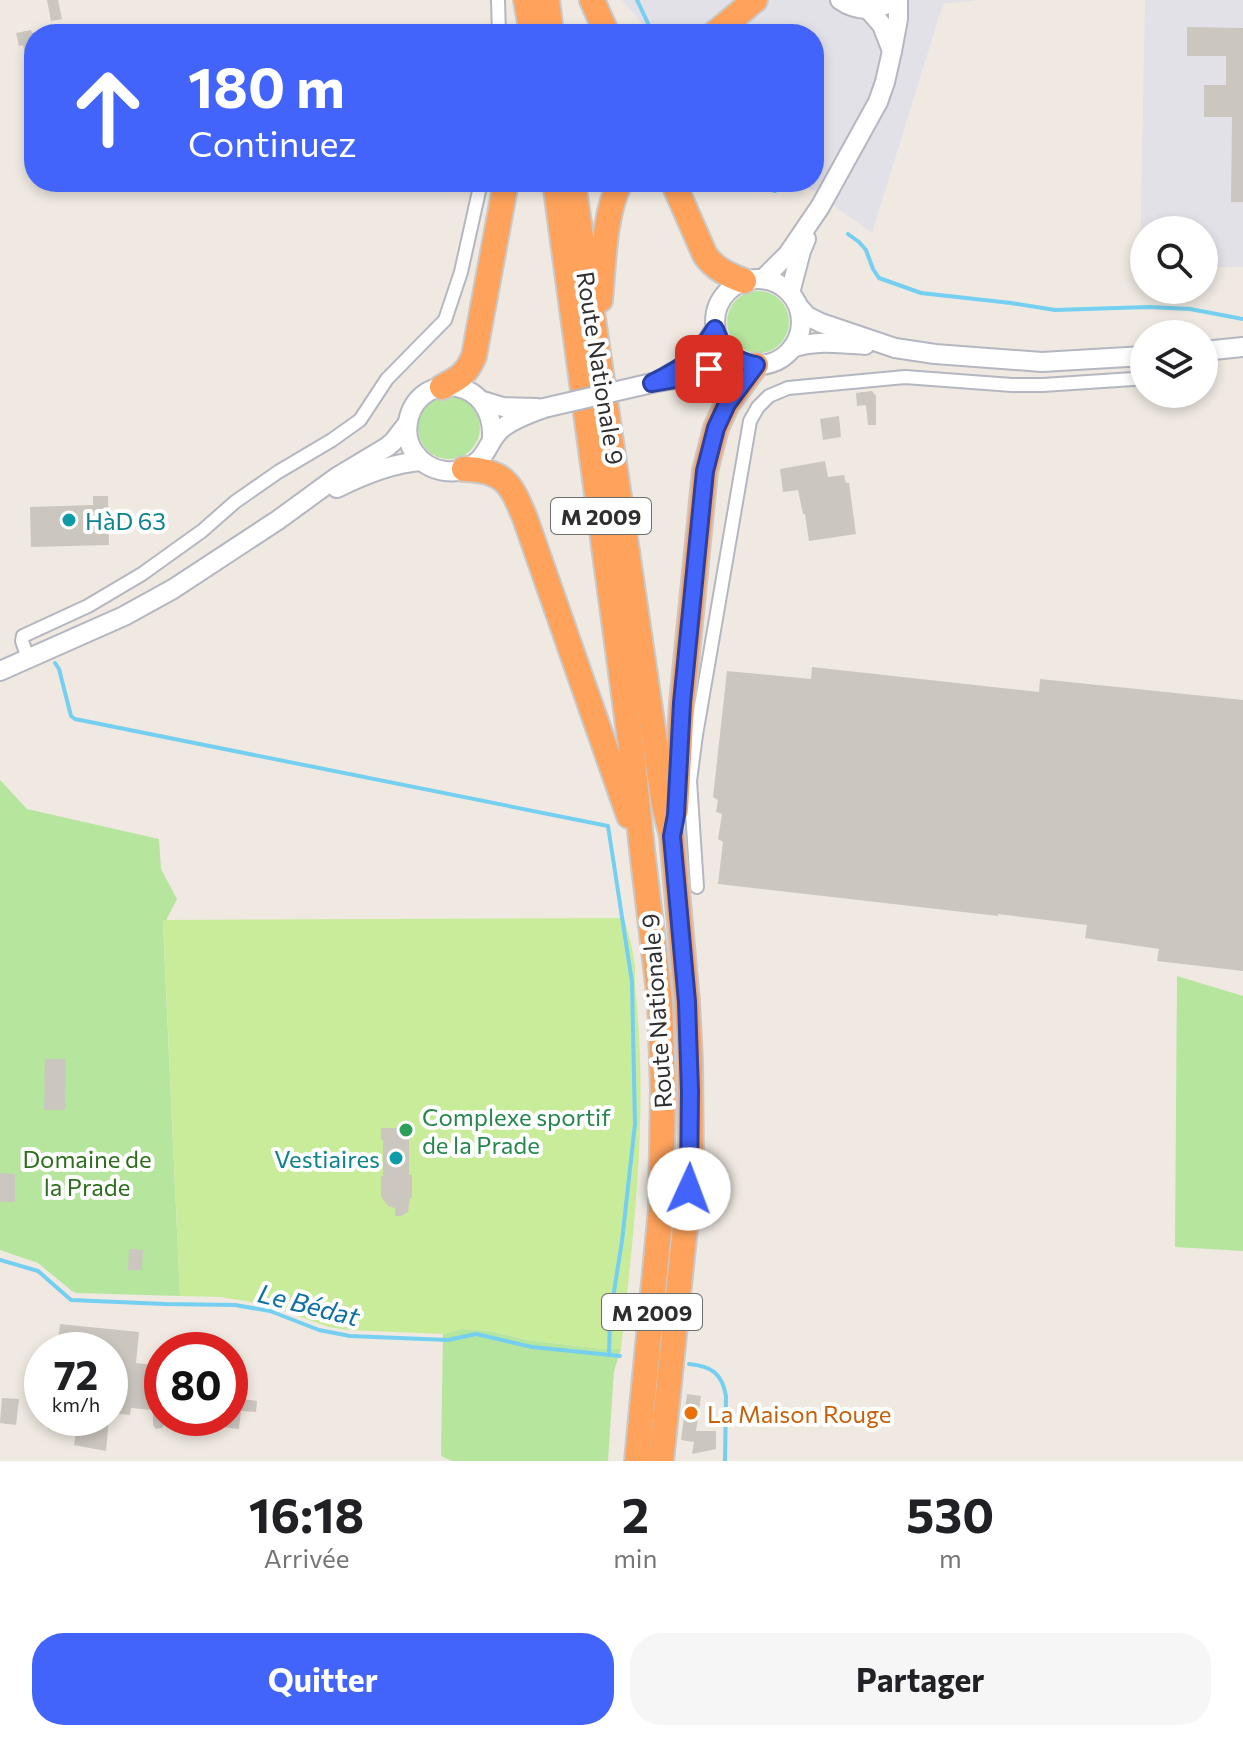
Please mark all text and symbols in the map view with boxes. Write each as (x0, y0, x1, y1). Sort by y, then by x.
text: 180 m (188, 51, 345, 120)
icon: ahead (56, 56, 160, 160)
text: Continuez (188, 120, 356, 164)
map controls (1130, 216, 1218, 408)
button: search (1130, 216, 1218, 304)
street label: Route Nationale 9 (571, 269, 631, 467)
button: layers (1130, 320, 1218, 408)
pin (675, 335, 743, 403)
icon: arrive (687, 347, 731, 391)
road number: M 2009 (551, 498, 651, 534)
place label: HàD 63 (85, 506, 166, 535)
marker: HàD 63 (60, 511, 78, 529)
street label: Route Nationale 9 (635, 913, 677, 1109)
place label: Complexe sportif de la Prade (422, 1102, 611, 1159)
marker: Complexe sportif de la Prade (397, 1121, 415, 1139)
park label: Domaine de la Prade (22, 1144, 152, 1201)
place label: Vestiaires (274, 1144, 380, 1173)
position arrow (647, 1147, 731, 1231)
marker: Vestiaires (387, 1149, 405, 1167)
water label: Le Bédat (255, 1276, 364, 1332)
road number: M 2009 (602, 1294, 702, 1330)
speed limit sign: 80 (144, 1332, 248, 1436)
text: 72 (54, 1349, 98, 1398)
text: km/h (52, 1392, 100, 1416)
place label: La Maison Rouge (707, 1399, 891, 1428)
marker: La Maison Rouge (682, 1404, 700, 1422)
text: 16:18 (249, 1484, 364, 1543)
text: 2 (622, 1484, 649, 1543)
text: 530 (906, 1484, 994, 1543)
text: Arrivée (264, 1542, 349, 1573)
text: min (613, 1542, 657, 1573)
text: m (939, 1542, 962, 1573)
button: Quitter (32, 1633, 614, 1725)
button: Partager (630, 1633, 1211, 1725)

